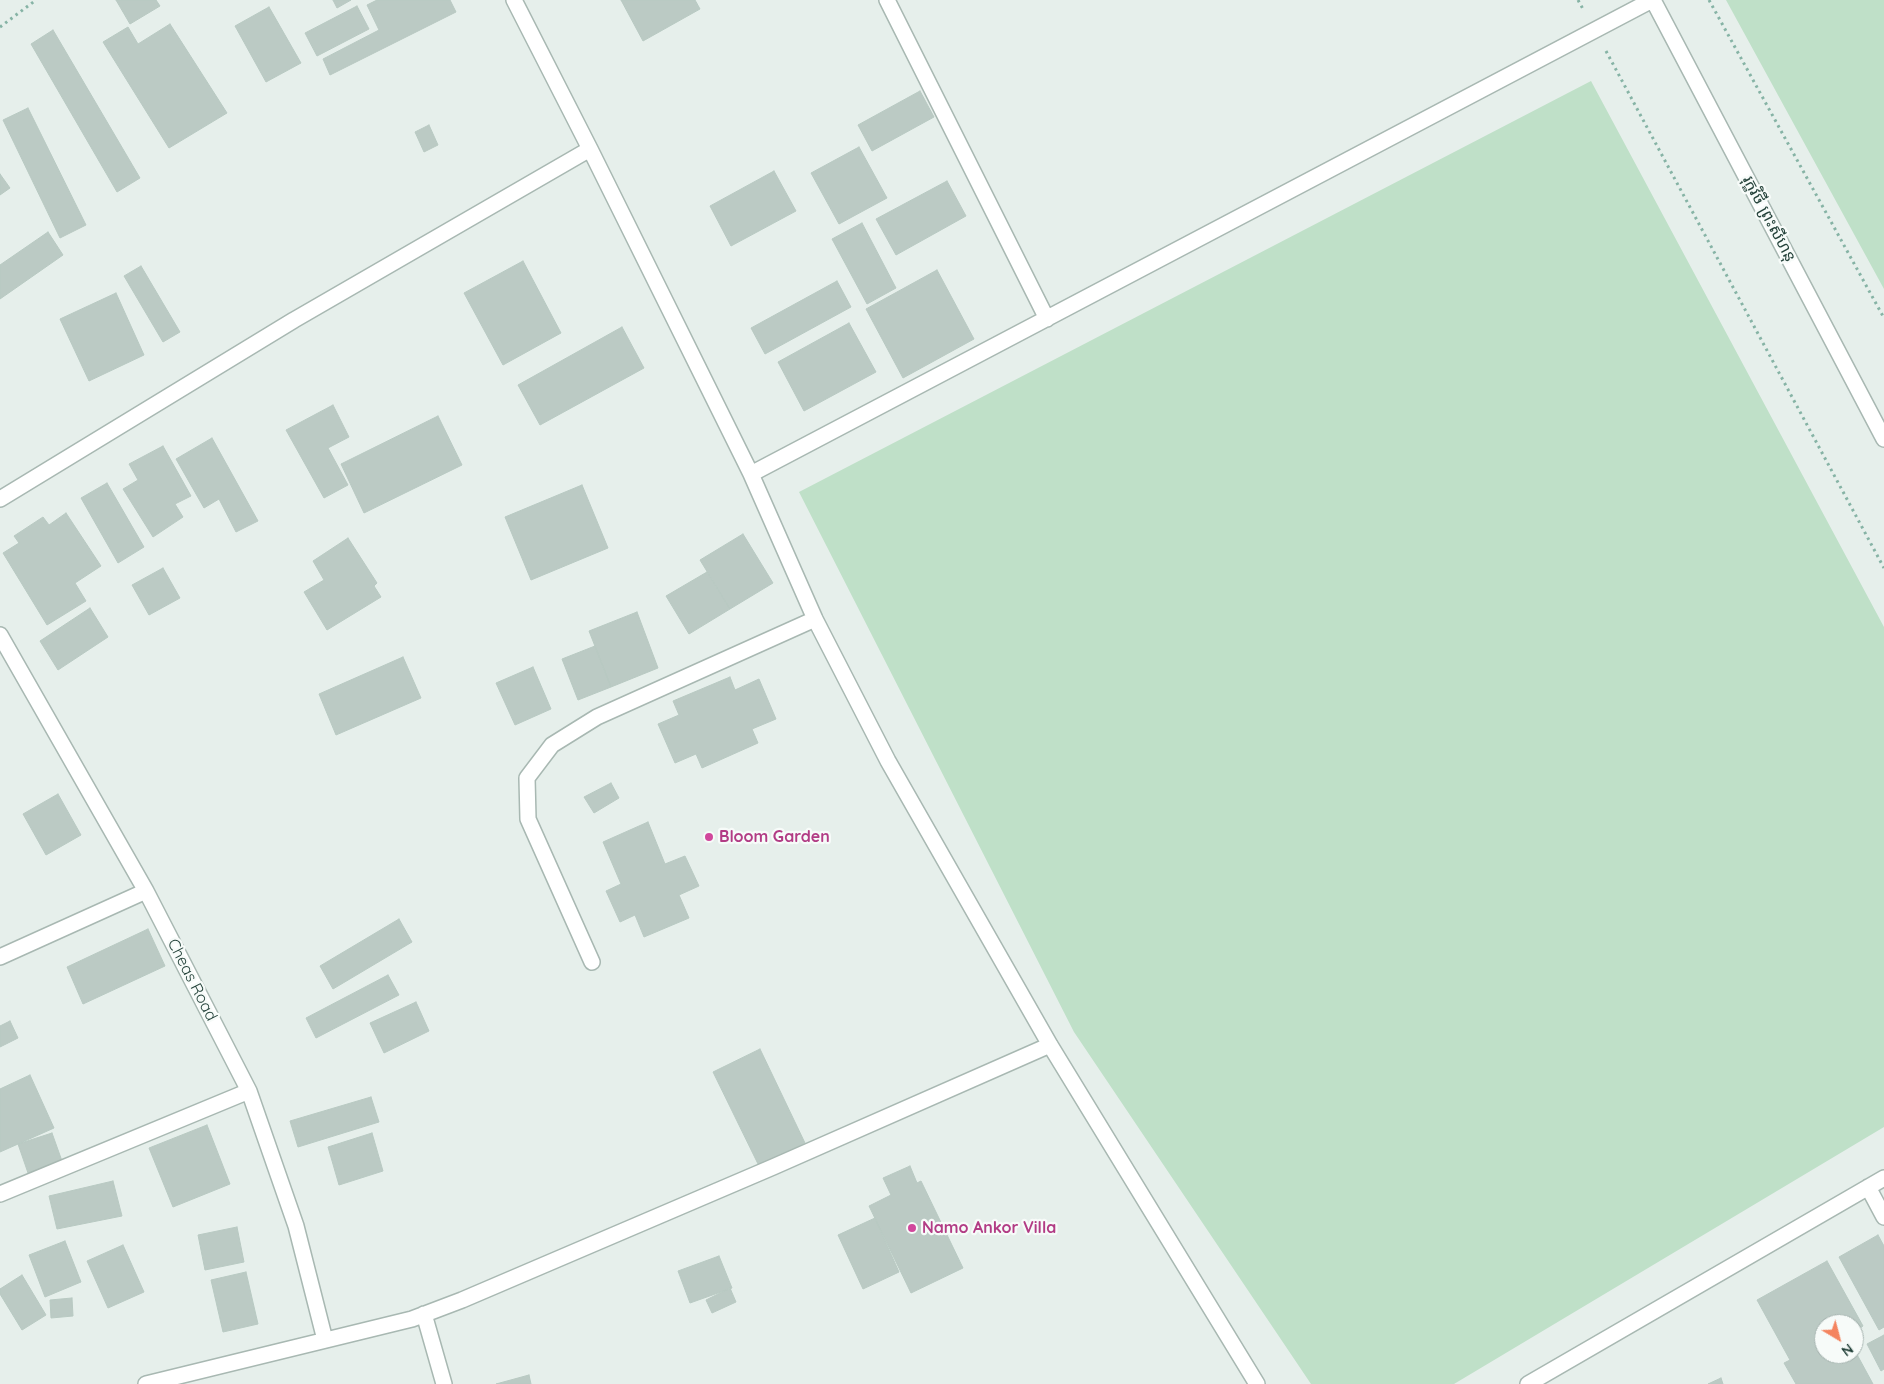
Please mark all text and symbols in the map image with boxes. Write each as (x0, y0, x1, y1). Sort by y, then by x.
street label: រុក្ខវិថី ព្រះសីហនុ (1738, 172, 1800, 266)
place label: Bloom Garden (719, 827, 830, 847)
marker: Bloom Garden (703, 831, 715, 843)
street label: Cheas Road (163, 936, 221, 1024)
place label: Namo Ankor Villa (922, 1218, 1056, 1238)
marker: Namo Ankor Villa (906, 1222, 918, 1234)
north arrow (1814, 1314, 1864, 1364)
text: N (1838, 1340, 1857, 1360)

